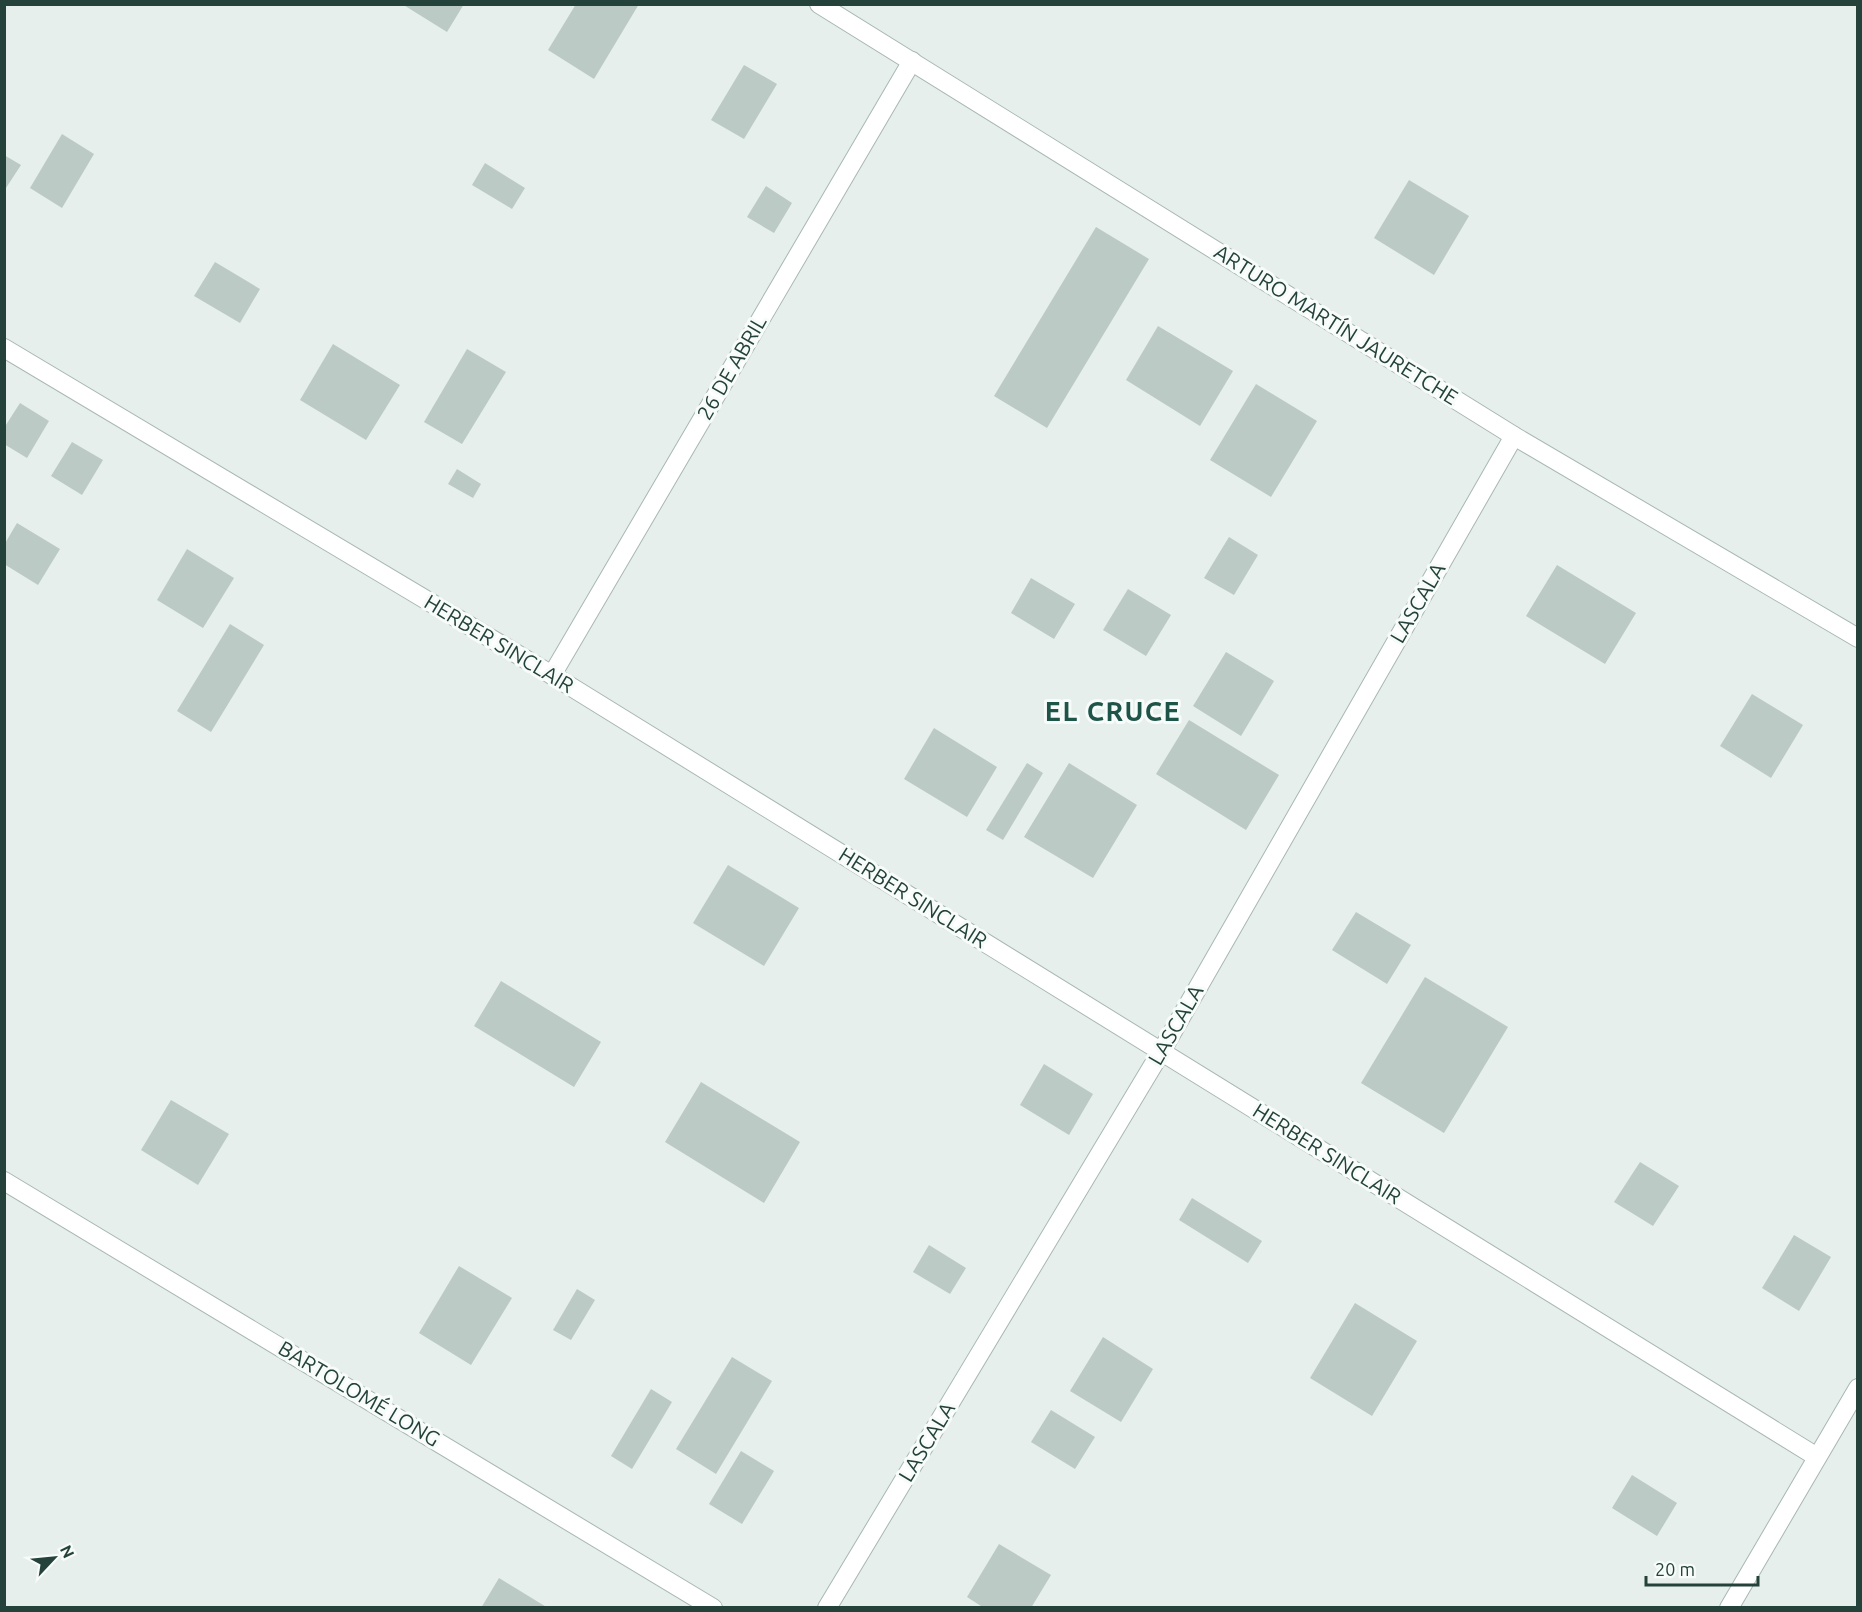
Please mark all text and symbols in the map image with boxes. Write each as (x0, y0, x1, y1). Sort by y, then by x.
street label: ARTURO MARTÍN JAURETCHE (1210, 239, 1463, 409)
street label: 26 DE ABRIL (692, 311, 771, 424)
street label: LASCALA (1385, 558, 1450, 647)
street label: HERBER SINCLAIR (420, 589, 579, 697)
district label: EL CRUCE (1045, 696, 1181, 726)
street label: HERBER SINCLAIR (835, 842, 992, 952)
street label: LASCALA (1143, 980, 1208, 1069)
street label: HERBER SINCLAIR (1249, 1098, 1406, 1208)
street label: BARTOLOMÉ LONG (274, 1335, 445, 1451)
street label: LASCALA (893, 1397, 959, 1485)
north arrow (24, 1528, 84, 1588)
text: N (57, 1542, 78, 1561)
scale bar (1646, 1549, 1758, 1587)
text: 20 m (1655, 1559, 1695, 1579)

